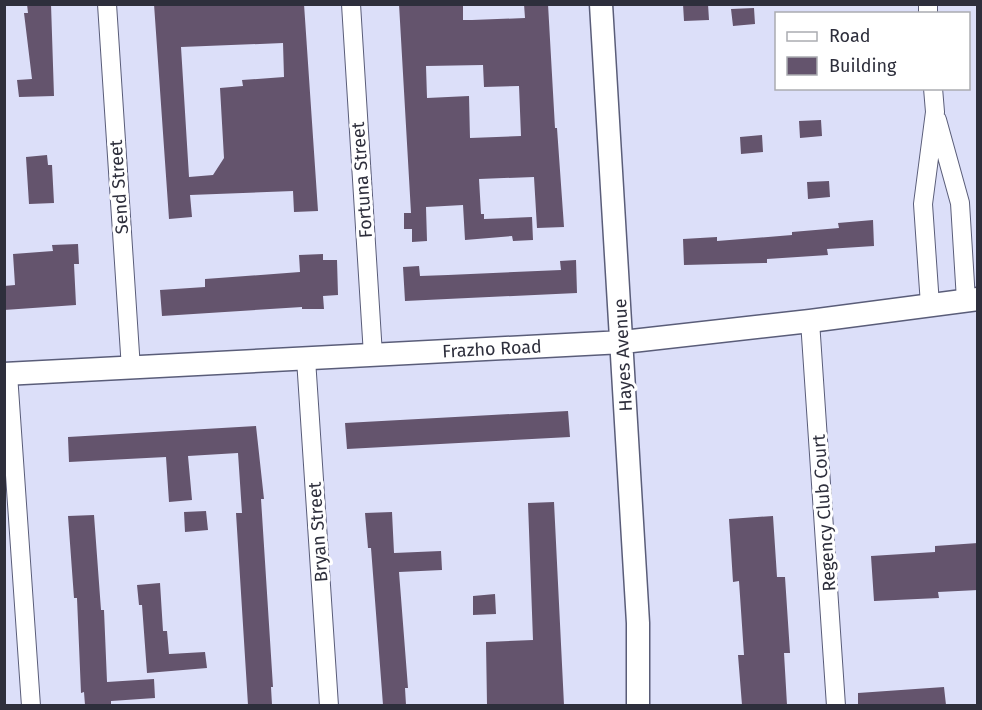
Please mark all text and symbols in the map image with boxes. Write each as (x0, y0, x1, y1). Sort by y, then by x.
legend (775, 12, 970, 90)
text: Road (829, 25, 871, 47)
text: Building (829, 55, 897, 77)
street label: Fortuna Street (347, 121, 377, 239)
street label: Send Street (105, 139, 133, 235)
street label: Hayes Avenue (609, 298, 637, 412)
street label: Frazho Road (442, 335, 542, 363)
street label: Regency Club Court (808, 433, 840, 592)
street label: Bryan Street (303, 481, 332, 583)

